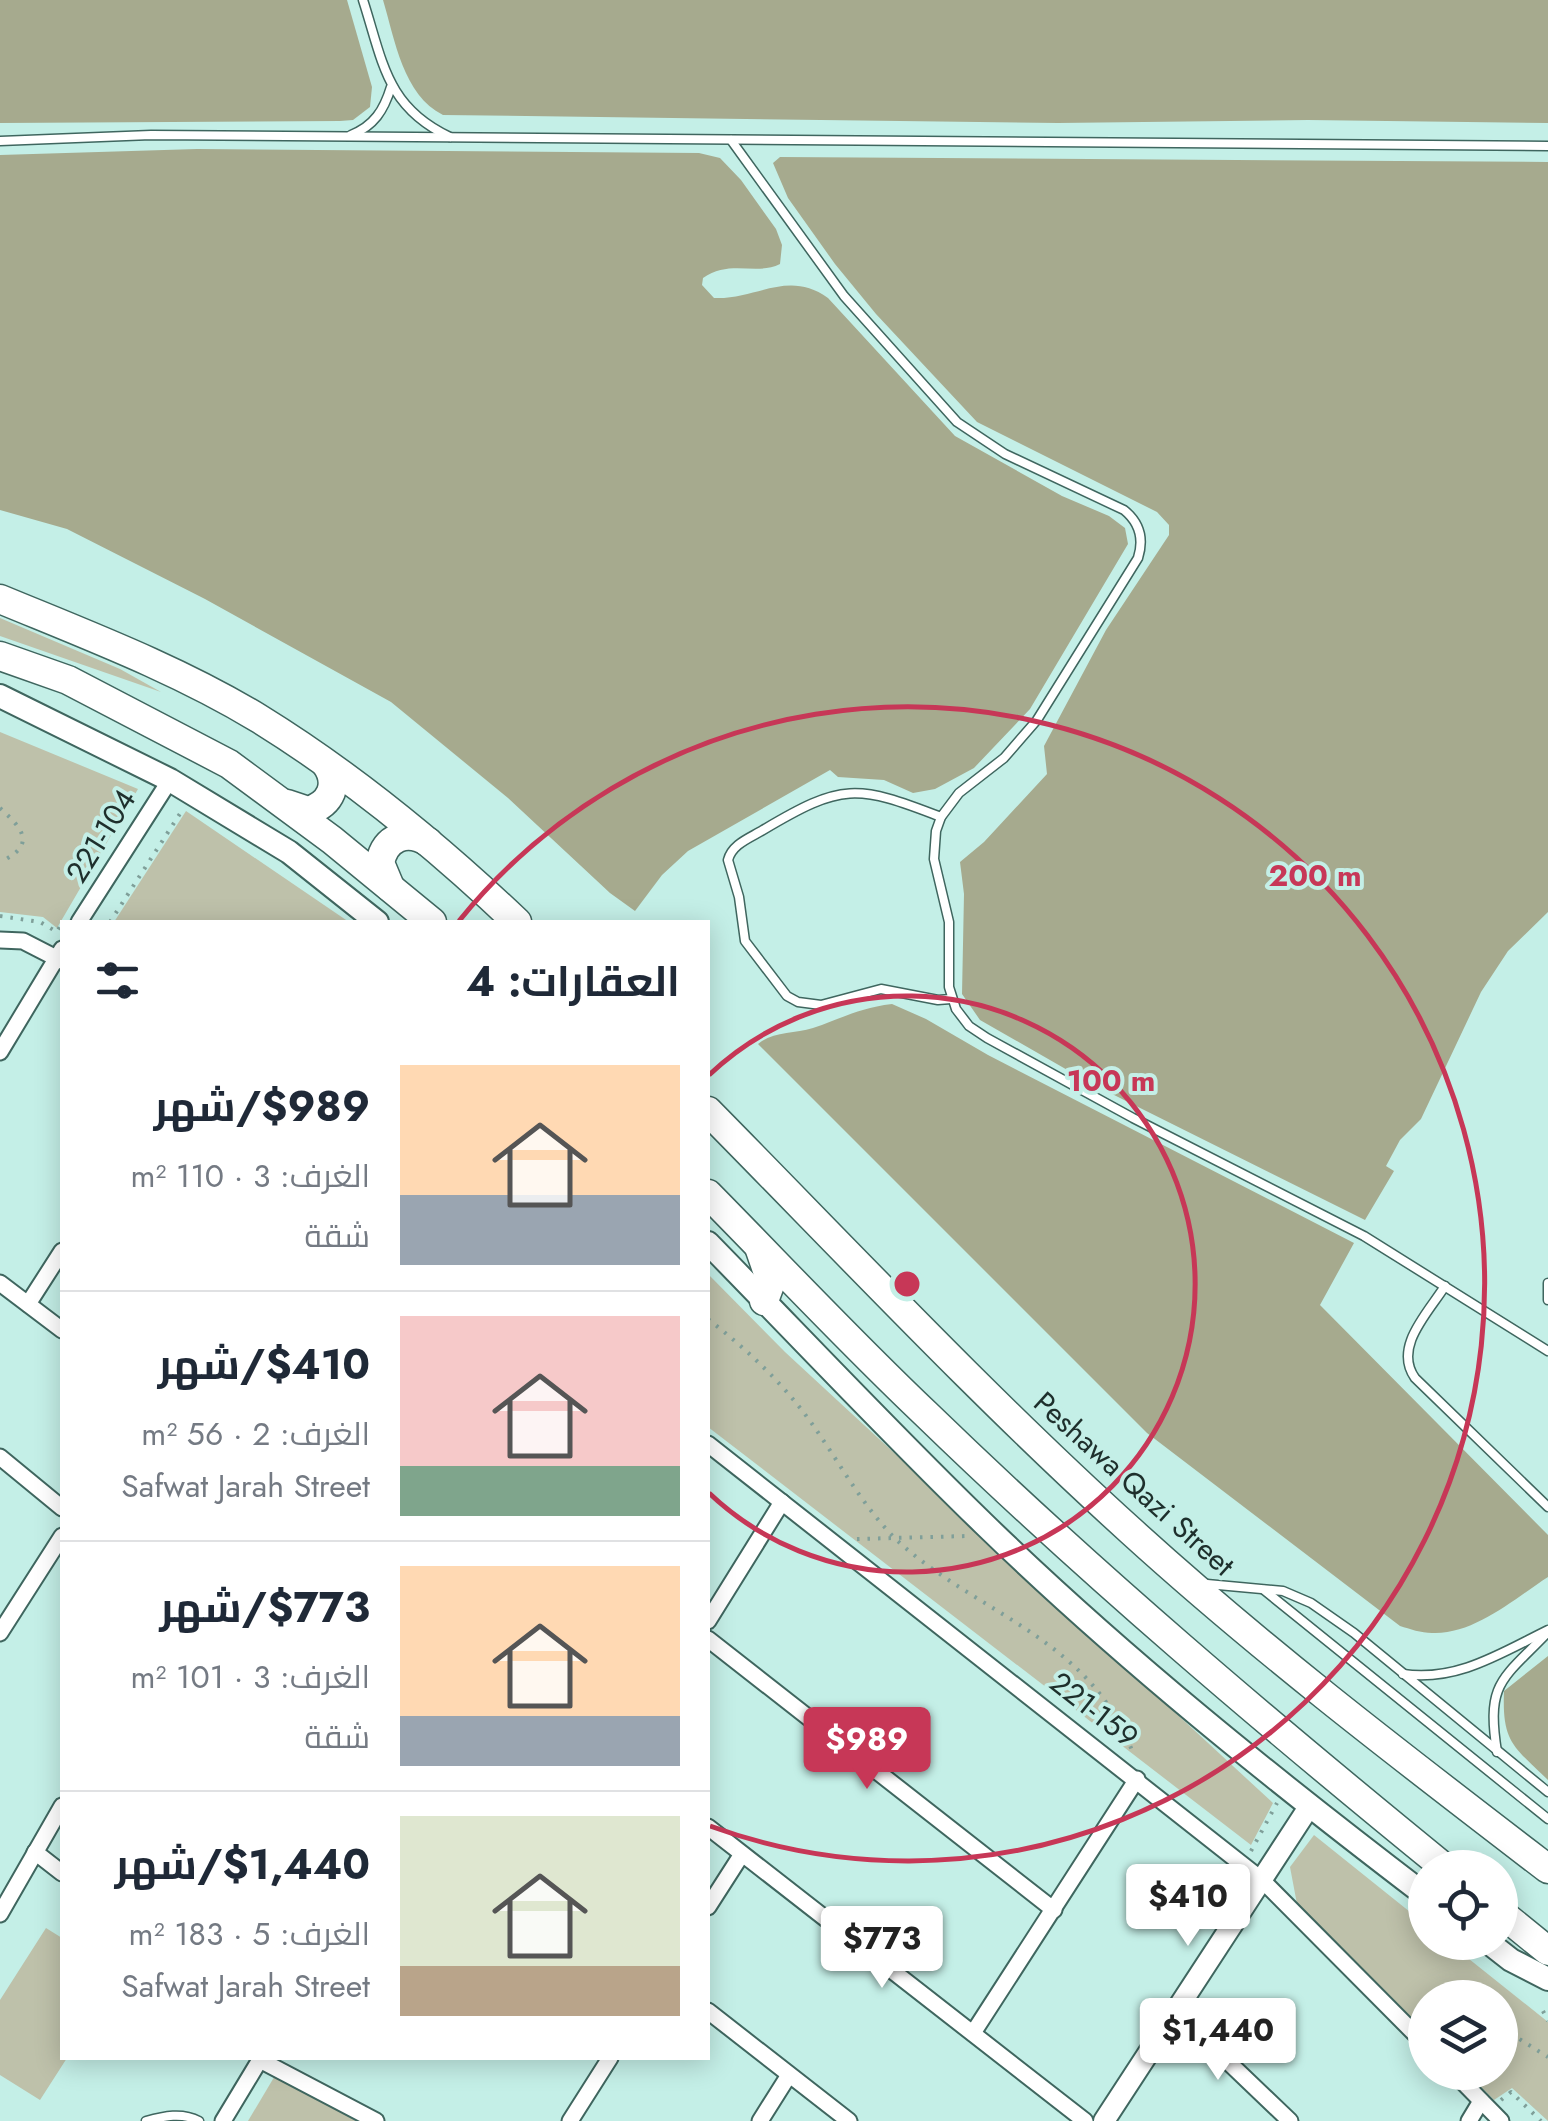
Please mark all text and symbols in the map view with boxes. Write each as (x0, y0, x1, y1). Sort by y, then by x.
street label: 221-104 (55, 781, 146, 891)
text: 200 m (1269, 854, 1362, 897)
text: العقارات: 4 (466, 951, 680, 1012)
icon: filters (90, 953, 145, 1008)
text: 100 m (1067, 1059, 1155, 1102)
text: $989/شهر (154, 1076, 370, 1137)
icon: home (480, 1105, 600, 1225)
text: الغرف: 3 · 110 m² (130, 1153, 370, 1199)
text: شقة (305, 1213, 370, 1259)
centre of rings (889, 1266, 925, 1302)
text: $410/شهر (158, 1334, 370, 1395)
icon: home (480, 1356, 600, 1476)
street label: Peshawa Qazi Street (1024, 1382, 1245, 1586)
text: الغرف: 2 · 56 m² (141, 1411, 370, 1457)
text: Safwat Jarah Street (121, 1463, 370, 1509)
text: $773/شهر (159, 1577, 370, 1638)
icon: home (480, 1606, 600, 1726)
text: الغرف: 3 · 101 m² (130, 1654, 370, 1700)
street label: 221-159 (1041, 1661, 1148, 1758)
pin: $989 (808, 1707, 926, 1792)
text: شقة (305, 1714, 370, 1760)
text: $989 (826, 1716, 908, 1762)
text: $1,440/شهر (115, 1834, 370, 1895)
map controls (1408, 1850, 1518, 2090)
button: locate (1408, 1850, 1518, 1960)
icon: home (480, 1856, 600, 1976)
pin: $410 (1129, 1864, 1247, 1949)
text: $410 (1148, 1873, 1228, 1919)
pin: $773 (823, 1906, 941, 1991)
text: الغرف: 5 · 183 m² (128, 1911, 370, 1957)
text: $773 (843, 1915, 921, 1961)
text: Safwat Jarah Street (121, 1963, 370, 2009)
button: layers (1408, 1980, 1518, 2090)
pin: $1,440 (1137, 1998, 1299, 2083)
text: $1,440 (1162, 2007, 1274, 2053)

